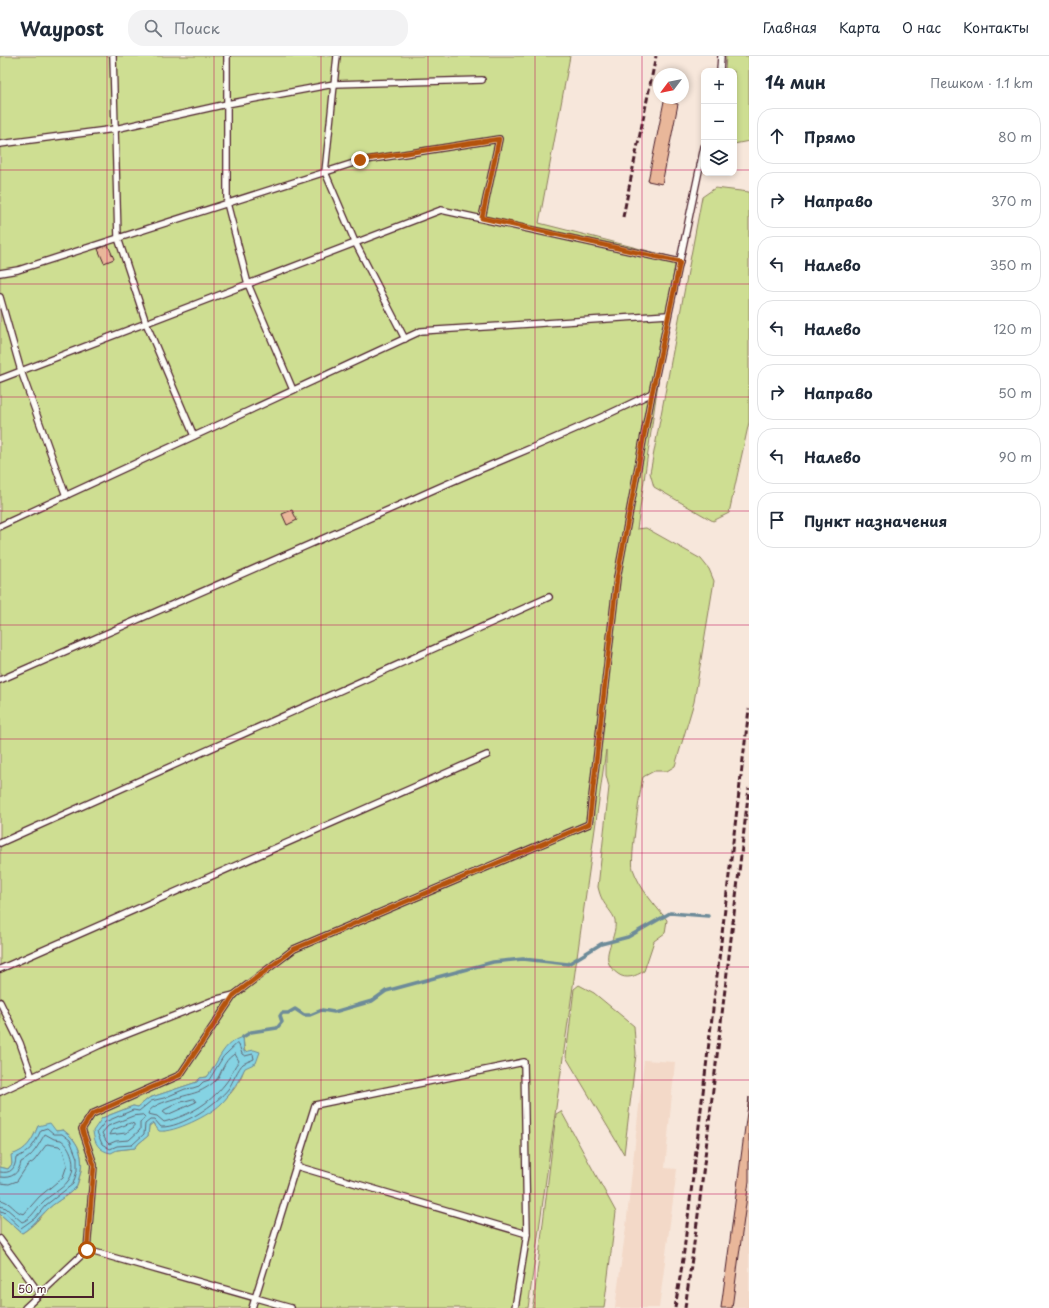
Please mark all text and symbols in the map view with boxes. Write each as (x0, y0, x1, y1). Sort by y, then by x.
search box (128, 10, 408, 46)
text: Waypost (20, 14, 104, 42)
text: Поиск (174, 16, 220, 39)
icon: search (142, 17, 164, 39)
text: Главная (763, 17, 817, 38)
text: Карта (839, 17, 880, 38)
text: О нас (902, 17, 941, 38)
text: Контакты (963, 17, 1029, 38)
north arrow (653, 68, 689, 104)
map controls (701, 68, 737, 176)
button: + (701, 68, 737, 104)
text: 14 мин (765, 69, 826, 95)
text: Пешком · 1.1 km (930, 73, 1033, 92)
button: − (701, 104, 737, 140)
icon: ahead (766, 125, 788, 147)
text: Прямо (804, 125, 855, 148)
text: 80 m (998, 127, 1032, 146)
button: layers (701, 140, 737, 176)
route end (351, 151, 369, 169)
icon: right (766, 189, 788, 211)
text: Направо (804, 189, 873, 212)
text: 370 m (991, 191, 1032, 210)
icon: left (766, 253, 788, 275)
text: Налево (804, 253, 861, 276)
text: 350 m (990, 255, 1032, 274)
icon: left (766, 317, 788, 339)
text: Налево (804, 317, 861, 340)
text: 120 m (993, 319, 1032, 338)
icon: right (766, 381, 788, 403)
text: Направо (804, 381, 873, 404)
text: 50 m (998, 383, 1032, 402)
icon: left (766, 445, 788, 467)
text: Налево (804, 445, 861, 468)
text: 90 m (999, 447, 1032, 466)
icon: arrive (766, 509, 788, 531)
text: Пункт назначения (804, 509, 947, 532)
route start (78, 1241, 96, 1259)
scale bar (12, 1280, 94, 1299)
text: 50 m (18, 1280, 47, 1297)

